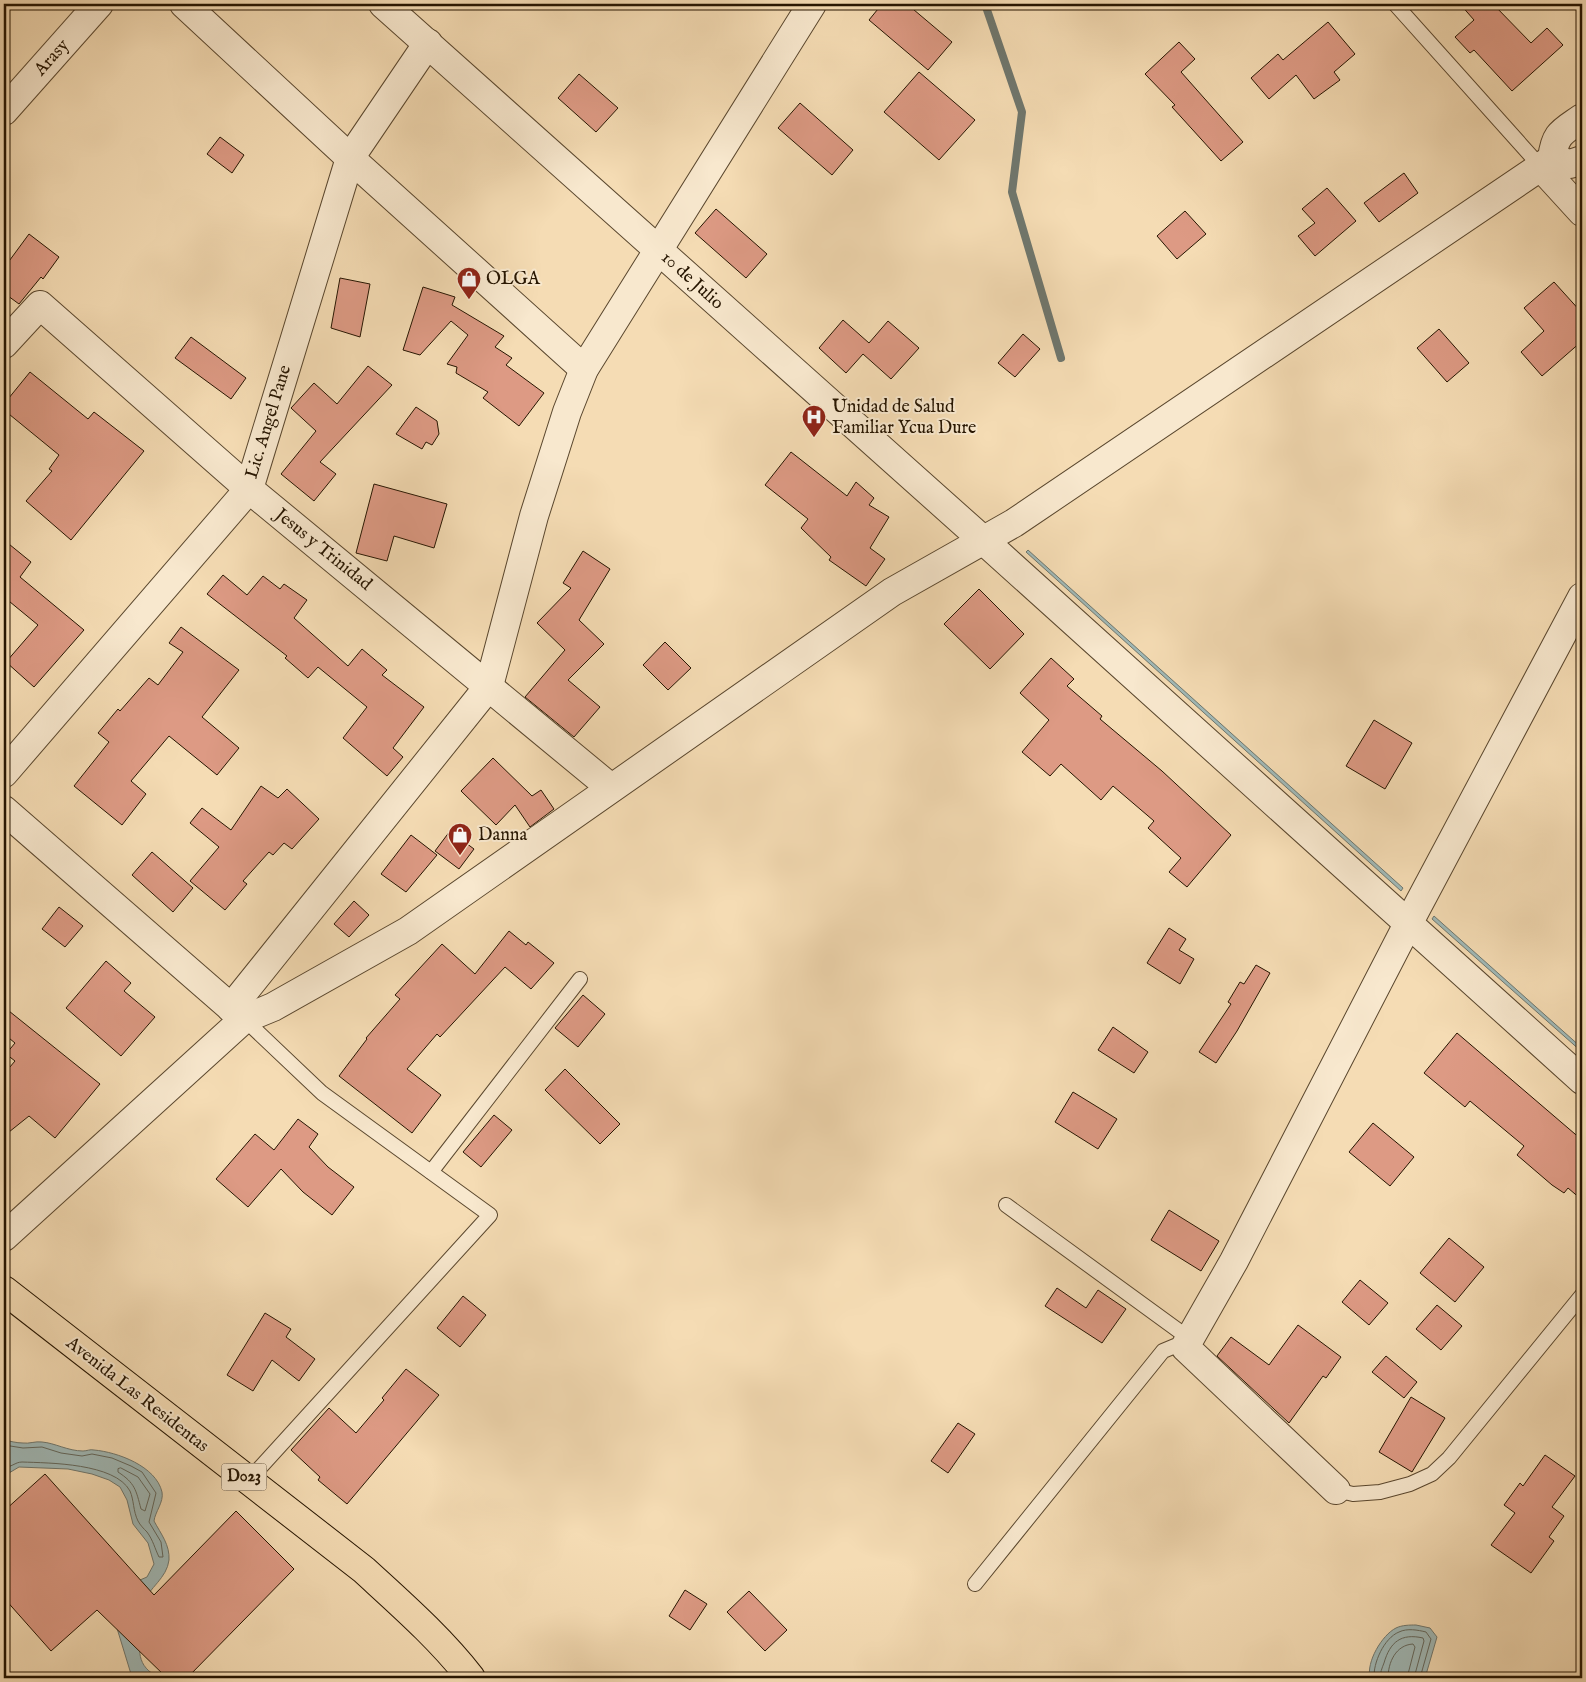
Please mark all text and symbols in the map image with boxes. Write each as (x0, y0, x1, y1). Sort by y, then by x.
street label: Arasy (29, 35, 75, 82)
street label: 10 de Julio (656, 247, 728, 315)
shop icon: OLGA (456, 266, 482, 300)
place label: OLGA (486, 268, 541, 291)
street label: Lic. Angel Pane (241, 362, 297, 482)
place label: Unidad de Salud Familiar Ycua Dure (832, 396, 976, 440)
hospital icon: Unidad de Salud Familiar Ycua Dure (801, 404, 827, 438)
street label: Jesus y Trinidad (268, 503, 377, 596)
shop icon: Danna (447, 822, 473, 856)
place label: Danna (478, 824, 527, 847)
street label: Avenida Las Residentas (60, 1331, 213, 1458)
road number: D023 (222, 1464, 266, 1490)

